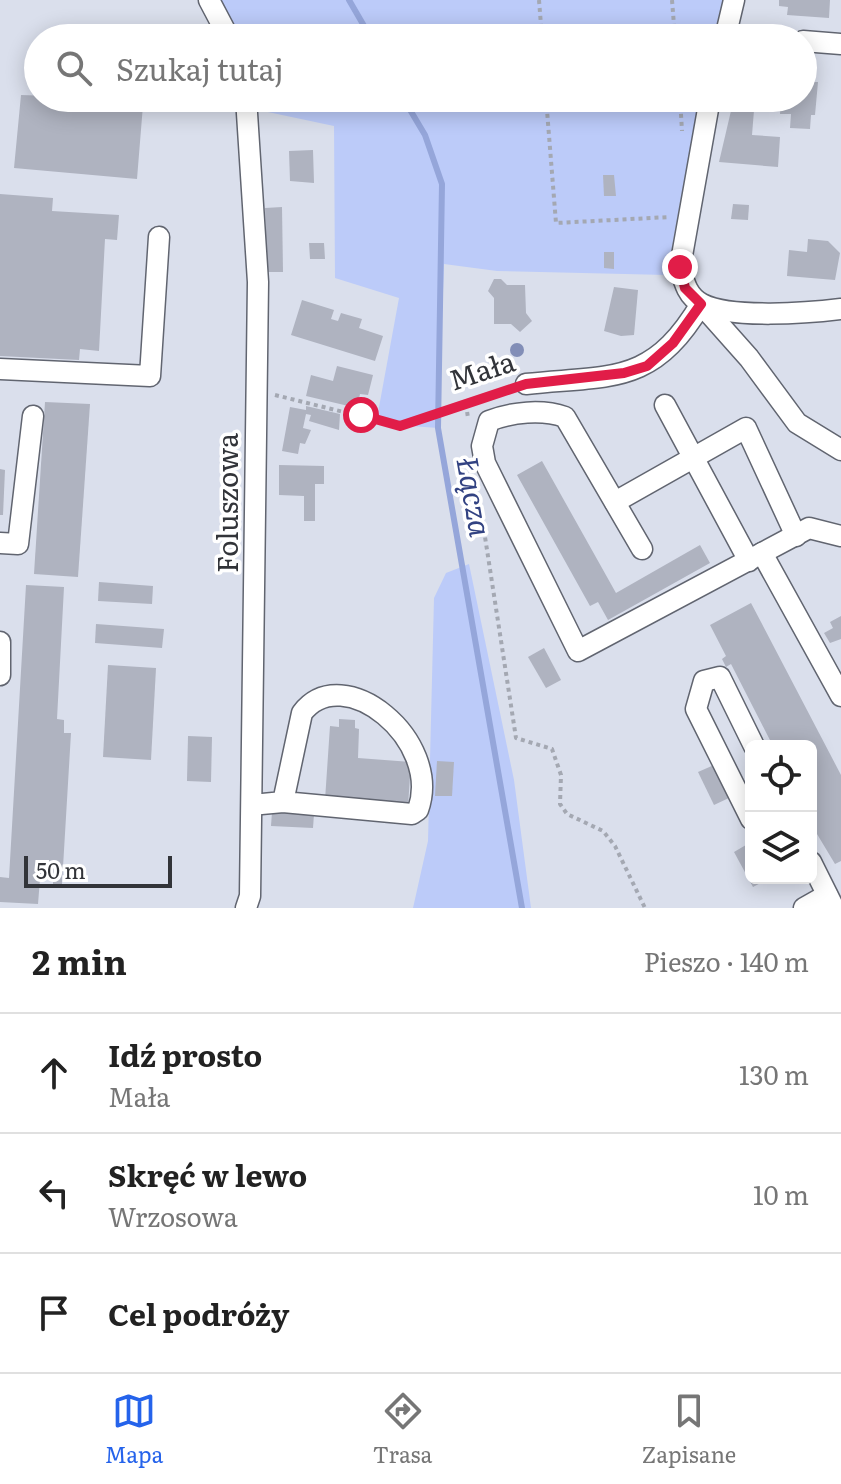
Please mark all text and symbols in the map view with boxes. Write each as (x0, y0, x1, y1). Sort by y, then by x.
search box (24, 24, 817, 112)
icon: search (52, 46, 96, 90)
text: Szukaj tutaj (116, 46, 284, 90)
route end (662, 249, 698, 285)
street label: Mała (443, 339, 520, 399)
route start (343, 397, 379, 433)
street label: Foluszowa (205, 433, 247, 573)
water label: Łącza (447, 453, 505, 540)
map controls (745, 740, 817, 884)
button: locate (745, 740, 817, 812)
button: layers (745, 812, 817, 884)
scale bar (24, 852, 172, 888)
text: 50 m (36, 853, 86, 886)
text: 2 min (32, 935, 127, 985)
text: Pieszo · 140 m (644, 941, 809, 980)
text: Idź prosto (108, 1032, 262, 1076)
icon: ahead (32, 1051, 76, 1095)
text: 130 m (739, 1054, 809, 1093)
text: Mała (108, 1076, 170, 1115)
text: Skręć w lewo (108, 1152, 307, 1196)
icon: left (32, 1171, 76, 1215)
text: 10 m (753, 1174, 809, 1213)
text: Wrzosowa (108, 1196, 238, 1235)
icon: arrive (32, 1291, 76, 1335)
text: Cel podróży (108, 1291, 289, 1335)
tab: Mapa (105, 1389, 163, 1470)
tab: Trasa (373, 1389, 432, 1470)
tab: Zapisane (642, 1389, 736, 1470)

